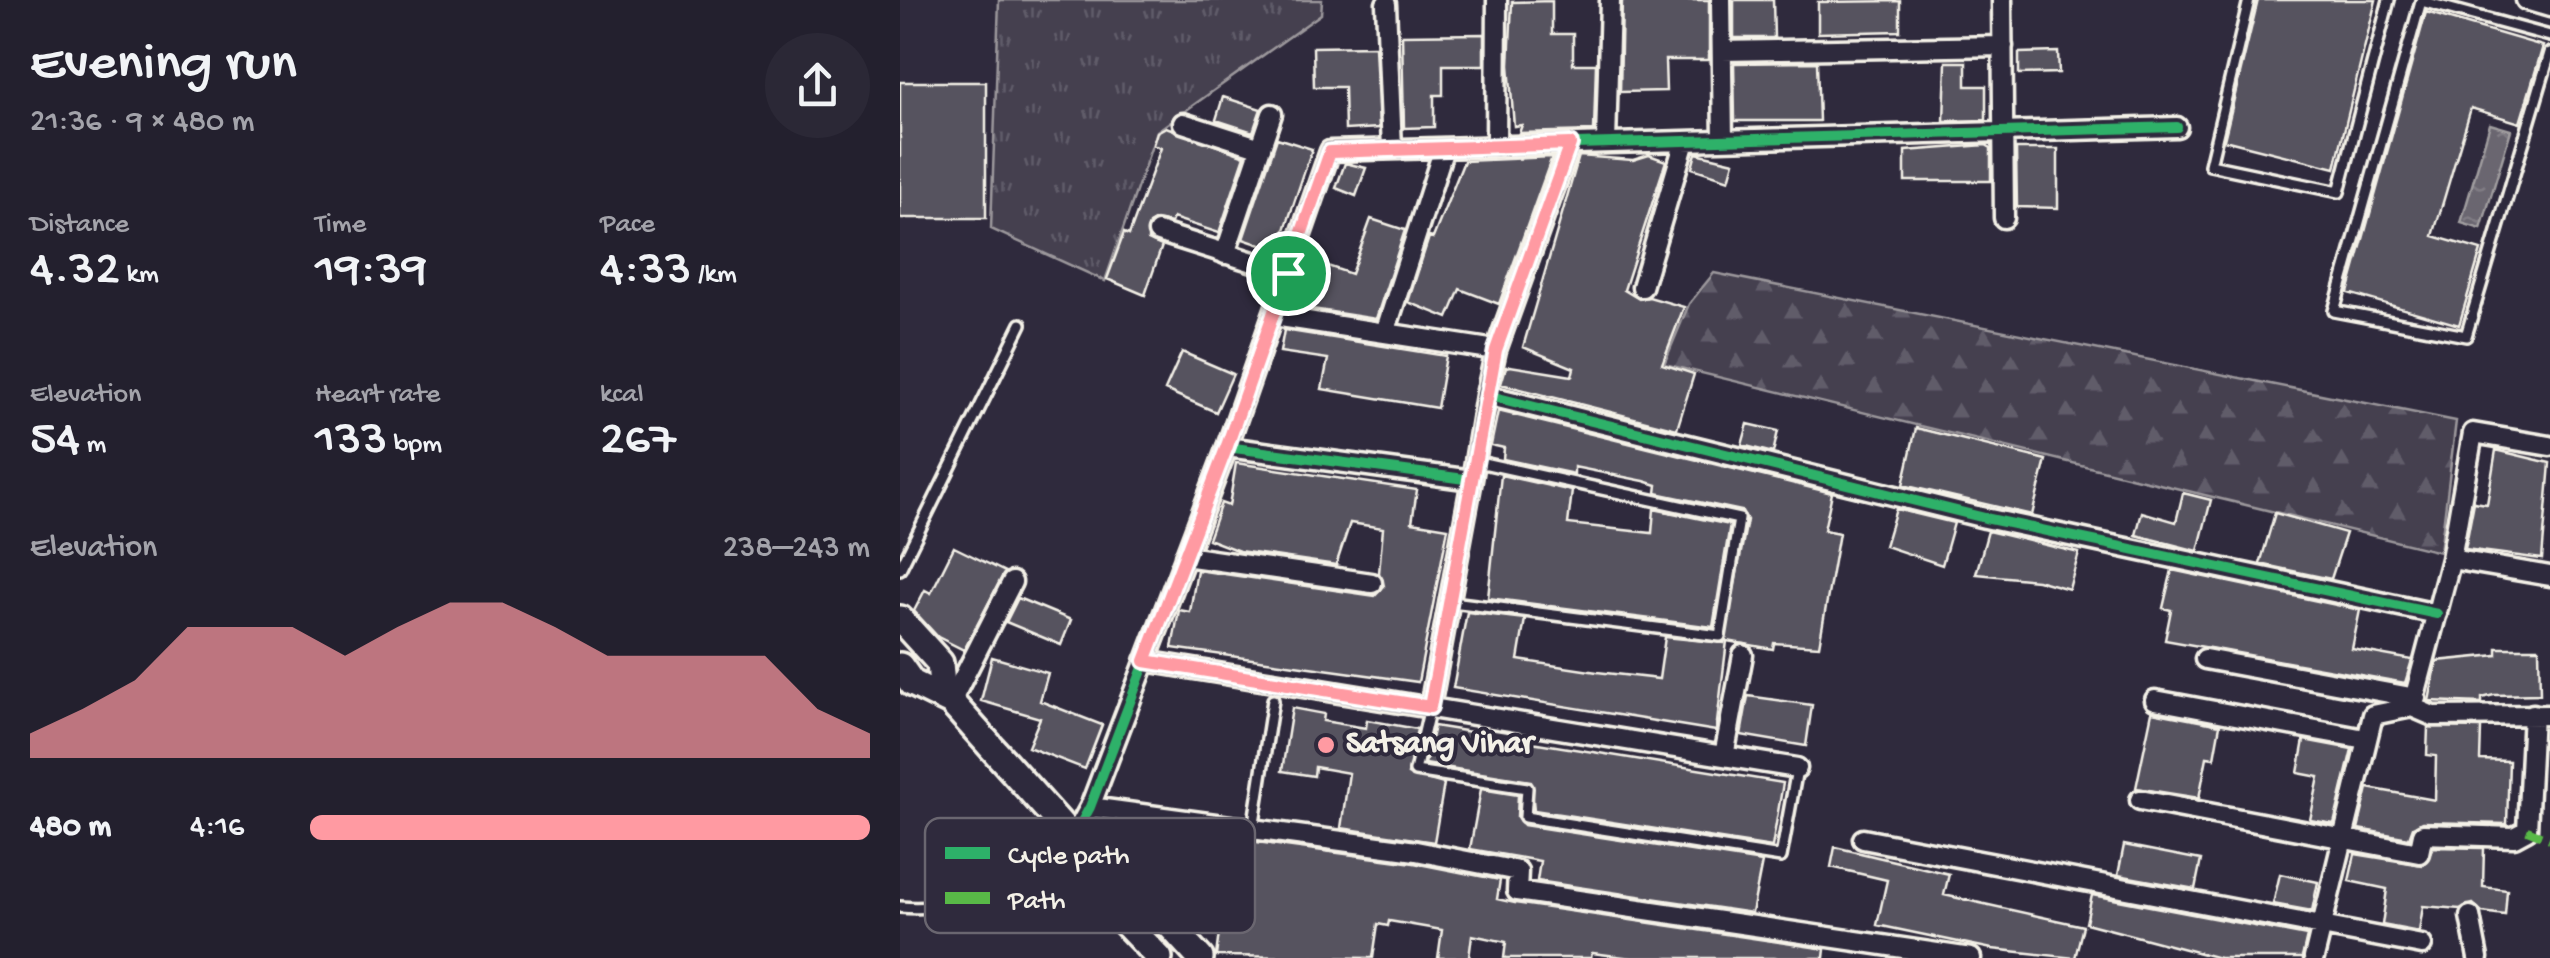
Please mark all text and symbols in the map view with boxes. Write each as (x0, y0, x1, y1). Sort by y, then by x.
button: share (765, 33, 870, 138)
text: Evening run (30, 34, 297, 98)
text: 21:36 · 9 × 480 m (30, 104, 254, 142)
text: Distance (30, 209, 129, 242)
text: Time (315, 209, 366, 242)
text: Pace (600, 209, 655, 242)
pin (1246, 231, 1331, 316)
text: 4.32 (30, 242, 120, 301)
text: 19:39 (315, 242, 427, 301)
text: 4:33 (600, 242, 691, 301)
icon: arrive (1261, 246, 1316, 301)
text: km (120, 259, 159, 292)
text: /km (691, 259, 737, 292)
text: Elevation (30, 379, 141, 412)
text: Heart rate (315, 379, 440, 412)
text: kcal (600, 379, 644, 412)
text: 54 (30, 412, 80, 471)
text: 133 (315, 412, 387, 471)
text: 267 (600, 412, 676, 471)
text: m (80, 429, 106, 462)
text: bpm (387, 429, 442, 462)
text: Elevation (30, 530, 157, 568)
text: 238–243 m (723, 530, 870, 568)
place label: Satsang Vihar (1346, 726, 1537, 764)
marker: Satsang Vihar (1315, 734, 1337, 756)
text: 480 m (30, 809, 111, 847)
text: 4:16 (190, 809, 244, 847)
legend (925, 818, 1255, 933)
text: Cycle path (1008, 841, 1130, 874)
text: Path (1007, 886, 1065, 919)

